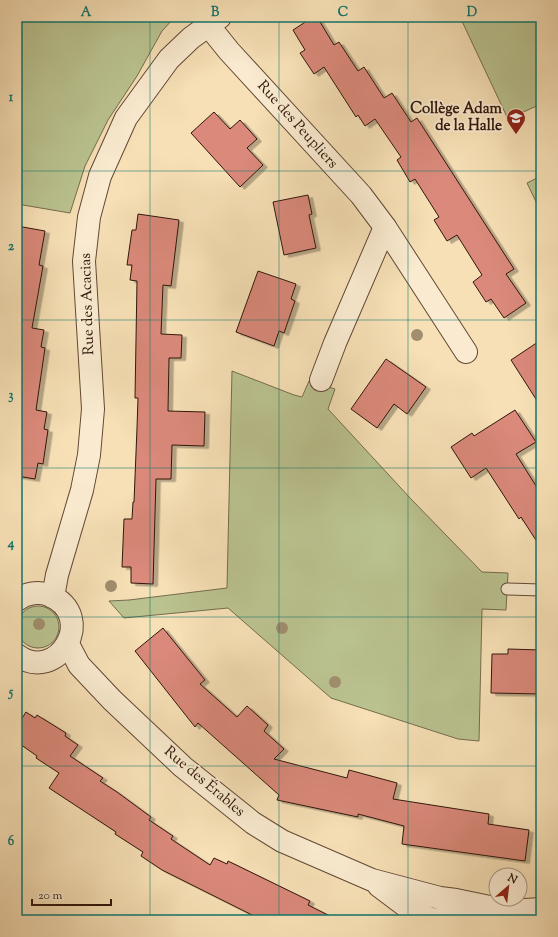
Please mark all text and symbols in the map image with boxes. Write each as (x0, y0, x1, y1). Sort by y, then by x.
text: A (81, 4, 92, 22)
text: B (211, 4, 220, 22)
text: C (338, 4, 348, 22)
text: D (467, 4, 477, 22)
street label: Rue des Peupliers (252, 76, 342, 174)
text: 1 (9, 89, 14, 107)
place label: Collège Adam de la Halle (410, 99, 503, 137)
school or university icon: Collège Adam de la Halle (505, 107, 527, 135)
text: 2 (8, 238, 15, 256)
street label: Rue des Acacias (76, 252, 100, 356)
text: 3 (8, 387, 14, 405)
text: 4 (7, 535, 15, 553)
text: 5 (8, 684, 14, 702)
street label: Rue des Érables (159, 741, 250, 822)
text: 6 (8, 833, 15, 851)
north arrow (488, 867, 528, 907)
text: N (504, 869, 520, 888)
scale bar (32, 881, 111, 907)
text: 20 m (38, 887, 63, 905)

